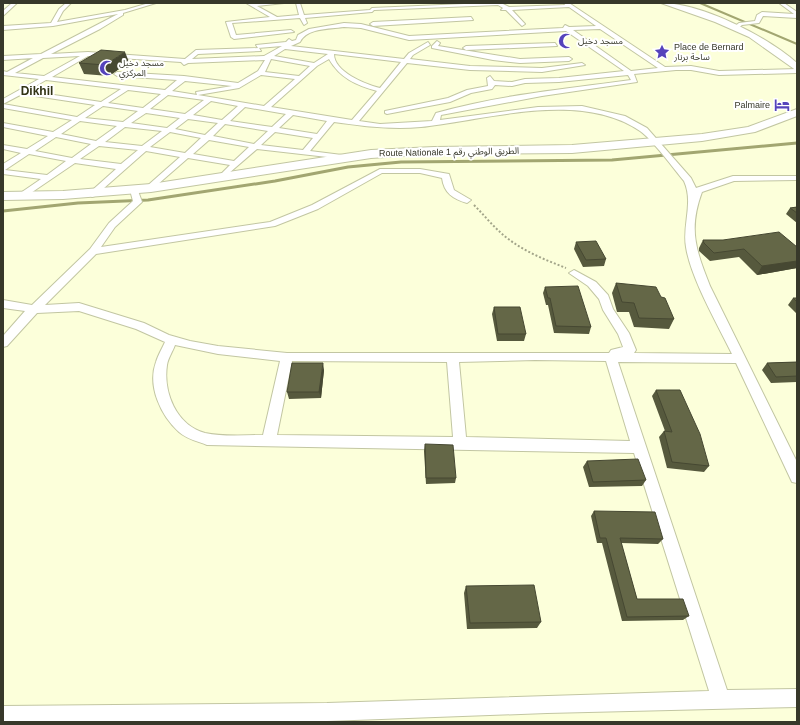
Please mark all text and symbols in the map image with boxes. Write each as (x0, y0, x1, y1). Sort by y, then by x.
mosque icon: مسجد دخيل (557, 32, 575, 50)
place label: مسجد دخيل (578, 36, 623, 46)
place label: Place de Bernard ساحة برنار (673, 42, 744, 63)
place icon: Place de Bernard ساحة برنار (653, 43, 671, 61)
place label: مسجد دخيل المركزي (119, 58, 164, 80)
mosque icon: مسجد دخيل المركزي (98, 59, 116, 77)
district label: Dikhil (21, 84, 53, 98)
hotel icon: Palmaire (773, 96, 791, 114)
place label: Palmaire (734, 100, 770, 110)
street label: Route Nationale الطريق الوطني رقم 1 (379, 146, 519, 160)

